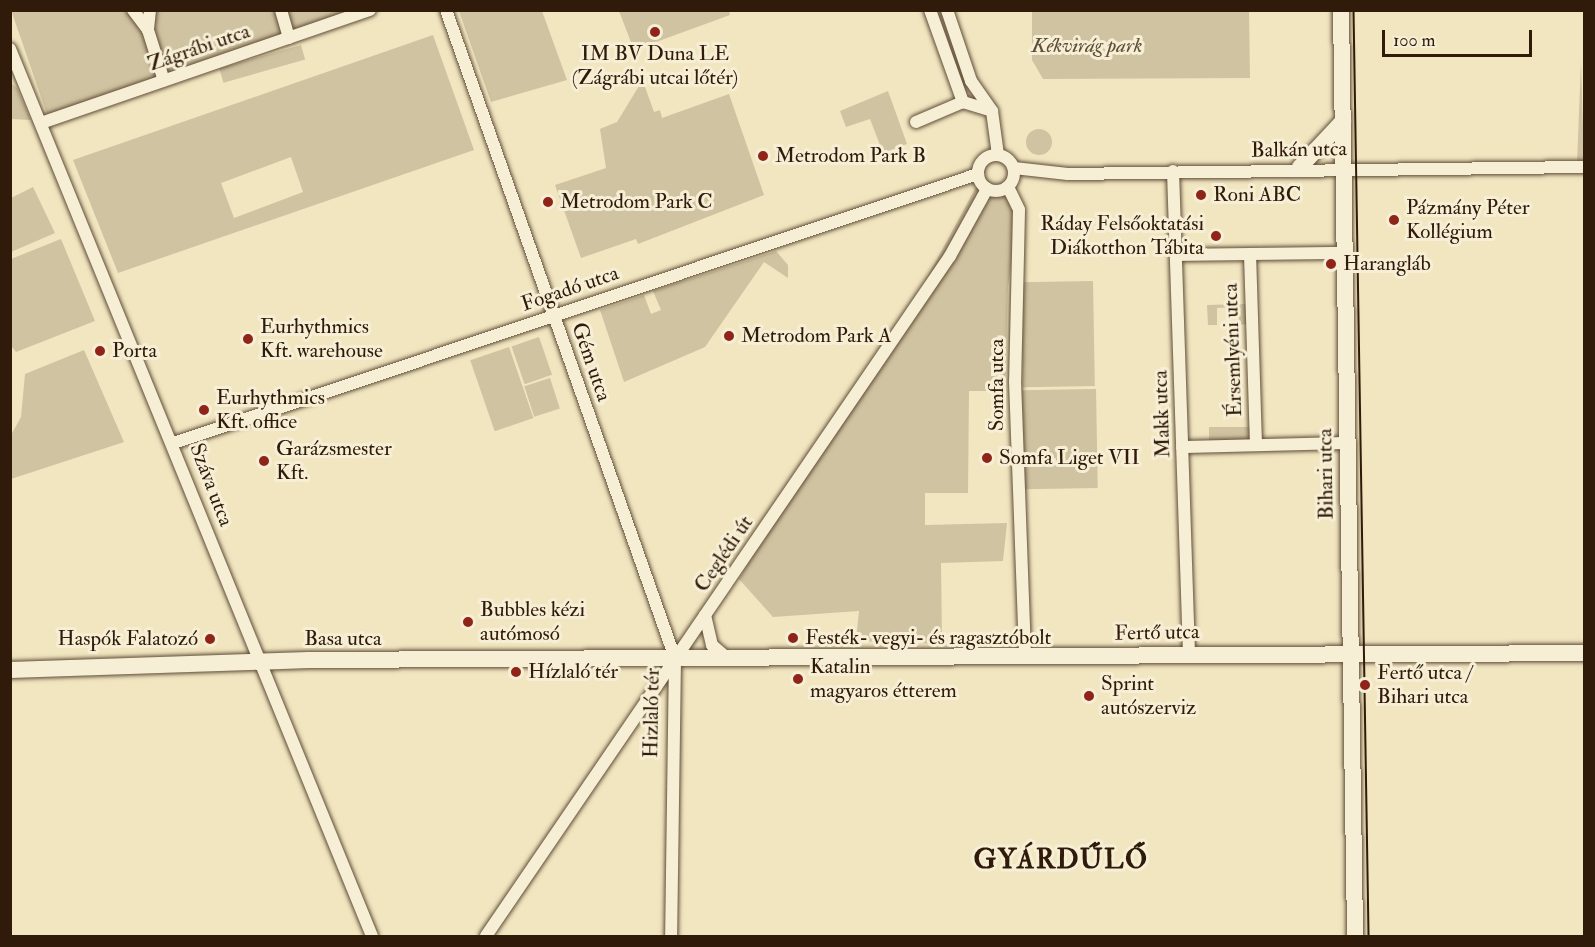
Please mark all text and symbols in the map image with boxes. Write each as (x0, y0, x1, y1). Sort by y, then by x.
scale bar (1385, 18, 1535, 56)
street label: Zágrábi utca (145, 19, 253, 77)
marker: IM BV Duna LE (Zágrábi utcai lőtér) (648, 25, 662, 39)
text: 100 m (1393, 29, 1436, 52)
park label: Kékvirág park (1031, 33, 1143, 59)
place label: IM BV Duna LE (Zágrábi utcai lőtér) (572, 41, 738, 91)
street label: Balkán utca (1251, 137, 1347, 163)
place label: Metrodom Park B (775, 143, 926, 169)
marker: Metrodom Park B (756, 149, 770, 163)
place label: Roni ABC (1213, 182, 1301, 208)
marker: Roni ABC (1194, 188, 1208, 202)
place label: Metrodom Park C (560, 189, 713, 215)
marker: Metrodom Park C (541, 195, 555, 209)
place label: Pázmány Péter Kollégium (1406, 195, 1530, 245)
place label: Ráday Felsőoktatási Diákotthon Tábita (1040, 211, 1204, 261)
marker: Pázmány Péter Kollégium (1387, 213, 1401, 227)
marker: Ráday Felsőoktatási Diákotthon Tábita (1209, 229, 1223, 243)
place label: Harangláb (1343, 251, 1431, 277)
marker: Harangláb (1324, 257, 1338, 271)
street label: Fogadó utca (518, 261, 622, 317)
street label: Érsemlyéni utca (1218, 283, 1248, 417)
place label: Eurhythmics Kft. warehouse (260, 314, 383, 364)
street label: Gém utca (566, 319, 616, 405)
place label: Metrodom Park A (741, 323, 892, 349)
marker: Metrodom Park A (722, 329, 736, 343)
marker: Eurhythmics Kft. warehouse (241, 332, 255, 346)
place label: Porta (112, 338, 157, 364)
street label: Somfa utca (984, 339, 1010, 431)
marker: Porta (93, 344, 107, 358)
street label: Makk utca (1148, 370, 1176, 458)
place label: Eurhythmics Kft. office (216, 385, 325, 435)
marker: Eurhythmics Kft. office (197, 403, 211, 417)
street label: Bihari utca (1313, 428, 1339, 520)
place label: Garázsmester Kft. (276, 436, 392, 486)
street label: Száva utca (184, 440, 238, 530)
place label: Somfa Liget VII (999, 445, 1140, 471)
marker: Somfa Liget VII (980, 451, 994, 465)
marker: Garázsmester Kft. (257, 454, 271, 468)
street label: Ceglédi út (689, 511, 759, 597)
place label: Bubbles kézi autómosó (480, 597, 585, 647)
marker: Bubbles kézi autómosó (461, 615, 475, 629)
street label: Fertő utca (1114, 620, 1200, 646)
place label: Festék- vegyi- és ragasztóbolt (805, 625, 1051, 651)
place label: Haspók Falatozó (57, 626, 198, 652)
street label: Basa utca (304, 626, 382, 652)
marker: Festék- vegyi- és ragasztóbolt (786, 631, 800, 645)
marker: Haspók Falatozó (203, 632, 217, 646)
place label: Katalin magyaros étterem (810, 654, 957, 704)
place label: Hízlaló tér (528, 659, 618, 685)
place label: Fertő utca / Bihari utca (1377, 660, 1472, 710)
marker: Hízlaló tér (509, 665, 523, 679)
street label: Hizlaló tér (639, 668, 665, 758)
place label: Sprint autószerviz (1101, 671, 1196, 721)
marker: Katalin magyaros étterem (791, 672, 805, 686)
marker: Fertő utca / Bihari utca (1358, 678, 1372, 692)
marker: Sprint autószerviz (1082, 689, 1096, 703)
district label: GYÁRDŰLŐ (974, 844, 1148, 876)

